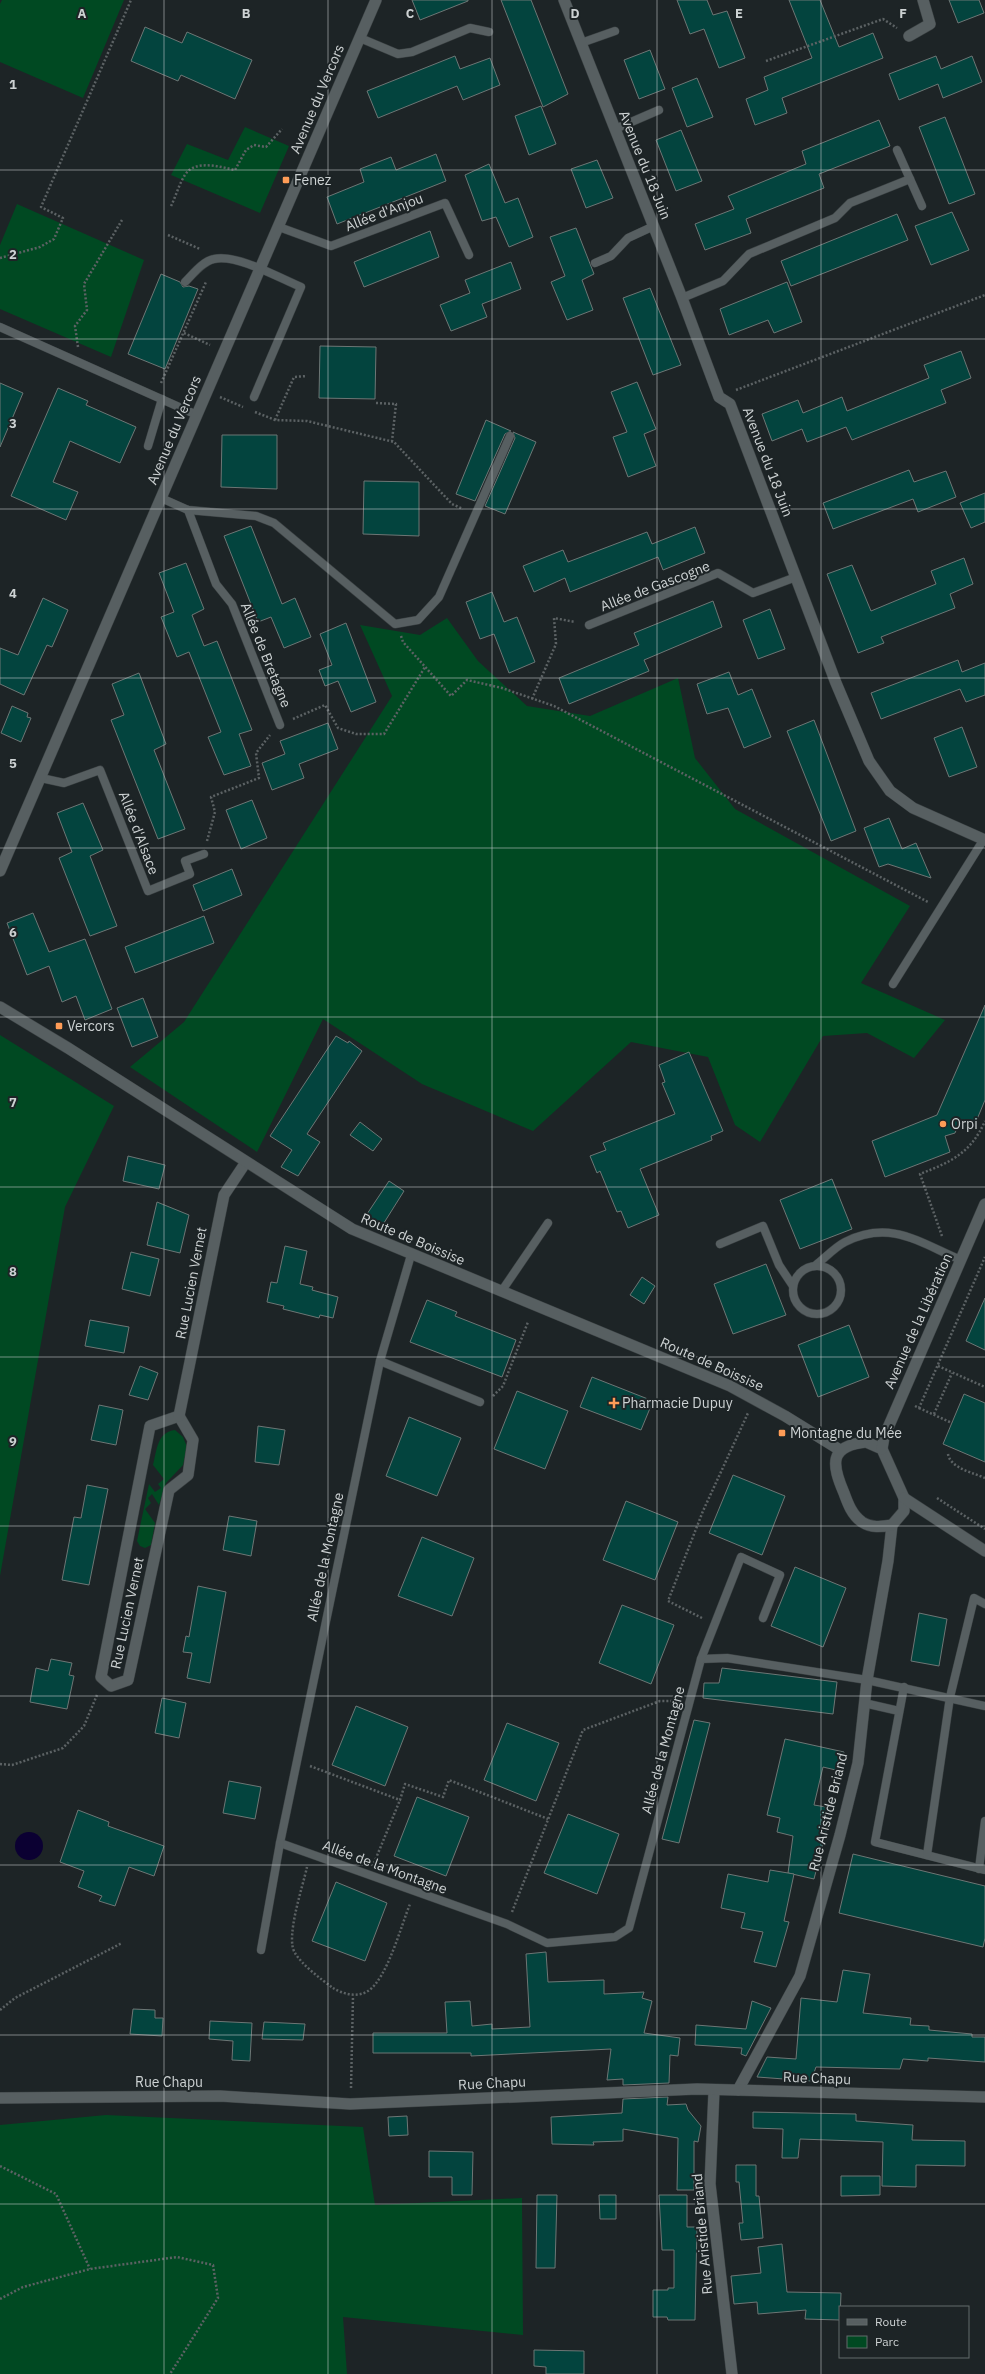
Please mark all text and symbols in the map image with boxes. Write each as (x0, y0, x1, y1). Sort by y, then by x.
text: A (78, 5, 87, 22)
text: B (242, 5, 251, 22)
text: C (406, 5, 415, 22)
text: D (570, 5, 580, 22)
text: E (735, 5, 743, 22)
text: F (899, 5, 907, 22)
street label: Avenue du Vercors (286, 41, 348, 156)
text: 1 (9, 76, 17, 93)
street label: Avenue du 18 Juin (615, 108, 675, 222)
place label: Fenez (294, 171, 332, 189)
marker: Fenez (281, 175, 291, 185)
street label: Allée d'Anjou (342, 189, 426, 235)
text: 2 (9, 246, 17, 263)
street label: Avenue du Vercors (143, 372, 205, 487)
street label: Avenue du 18 Juin (739, 405, 797, 519)
text: 3 (9, 415, 17, 432)
street label: Allée de Gascogne (598, 557, 713, 615)
text: 4 (9, 585, 17, 602)
street label: Allée de Bretagne (237, 600, 295, 710)
text: 5 (9, 755, 17, 772)
street label: Allée d'Alsace (115, 789, 163, 877)
text: 6 (9, 924, 17, 941)
place label: Vercors (67, 1017, 115, 1035)
marker: Vercors (54, 1021, 64, 1031)
text: 7 (9, 1094, 17, 1111)
place label: Orpi (951, 1115, 978, 1133)
marker: Orpi (938, 1119, 948, 1129)
street label: Route de Boissise (358, 1209, 468, 1269)
street label: Rue Lucien Vernet (171, 1225, 211, 1341)
street label: Avenue de la Libération (880, 1250, 956, 1392)
text: 8 (9, 1263, 17, 1280)
street label: Route de Boissise (657, 1333, 767, 1395)
place label: Pharmacie Dupuy (622, 1394, 733, 1412)
marker: Pharmacie Dupuy (609, 1398, 619, 1408)
place label: Montagne du Mée (790, 1424, 902, 1442)
marker: Montagne du Mée (777, 1428, 787, 1438)
text: 9 (9, 1433, 17, 1450)
street label: Allée de la Montagne (303, 1491, 348, 1623)
street label: Rue Lucien Vernet (106, 1555, 148, 1670)
street label: Allée de la Montagne (637, 1684, 689, 1816)
street label: Rue Aristide Briand (805, 1751, 851, 1873)
street label: Allée de la Montagne (320, 1836, 450, 1898)
street label: Rue Chapu (783, 2068, 851, 2088)
street label: Rue Chapu (458, 2072, 526, 2094)
street label: Rue Chapu (135, 2073, 203, 2091)
street label: Rue Aristide Briand (688, 2173, 716, 2295)
legend (839, 2306, 969, 2358)
text: Route (875, 2314, 907, 2329)
text: Parc (875, 2334, 899, 2349)

